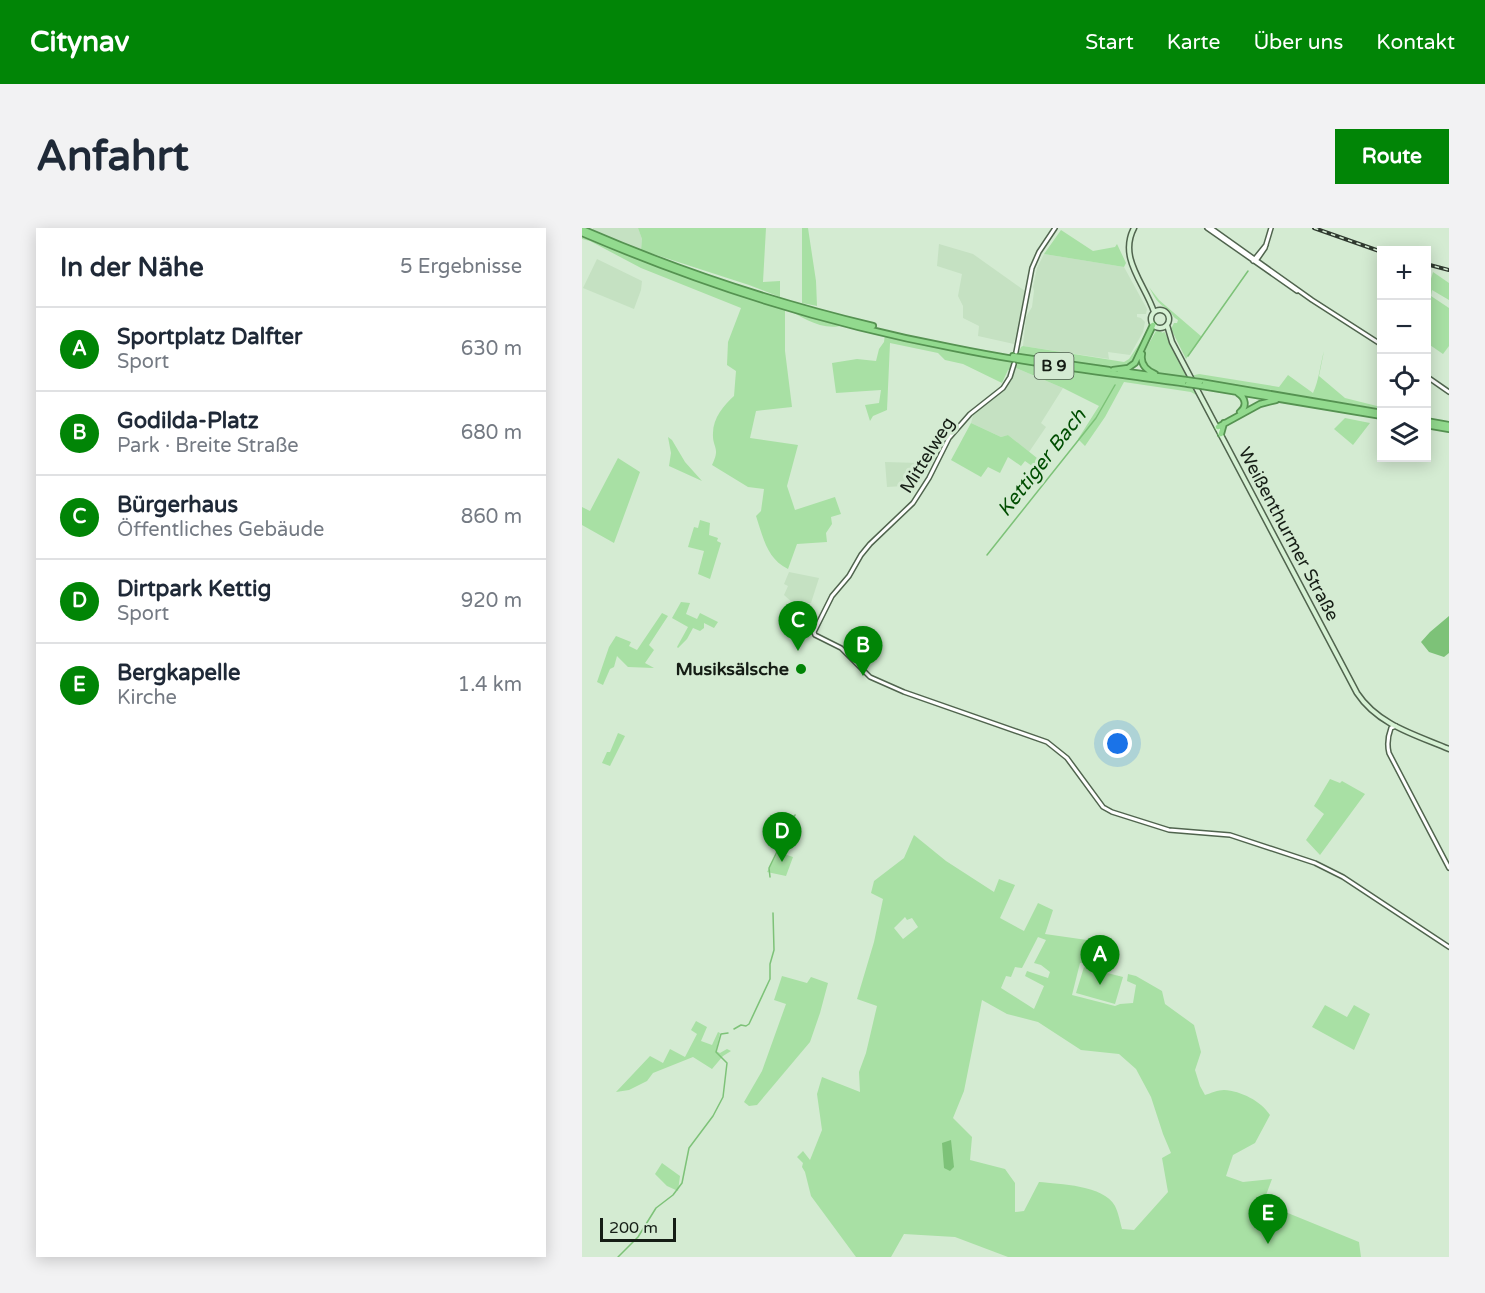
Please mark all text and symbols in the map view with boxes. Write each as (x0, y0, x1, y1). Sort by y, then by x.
text: Citynav (30, 25, 129, 59)
text: Start (1085, 30, 1134, 55)
text: Karte (1167, 30, 1220, 55)
text: Über uns (1253, 30, 1343, 55)
text: Kontakt (1376, 30, 1455, 55)
button: Route (1335, 129, 1449, 184)
text: Anfahrt (36, 131, 189, 182)
map controls (1377, 246, 1431, 462)
button: + (1377, 246, 1431, 300)
text: In der Nähe (60, 252, 204, 283)
text: 5 Ergebnisse (400, 255, 522, 279)
button: − (1377, 300, 1431, 354)
text: Sportplatz Dalfter (117, 324, 302, 350)
text: A (72, 337, 87, 361)
text: 630 m (461, 337, 522, 361)
text: Sport (117, 350, 169, 374)
road number: B 9 (1034, 353, 1074, 379)
button: locate (1377, 354, 1431, 408)
water label: Kettiger Bach (993, 404, 1092, 522)
text: Godilda-Platz (117, 408, 259, 434)
button: layers (1377, 408, 1431, 462)
street label: Mittelweg (895, 413, 959, 497)
text: B (73, 421, 86, 445)
text: 680 m (461, 421, 522, 445)
text: Park · Breite Straße (117, 434, 299, 458)
street label: Weißenthurmer Straße (1234, 443, 1344, 625)
text: Bürgerhaus (117, 492, 238, 518)
text: C (73, 505, 86, 529)
text: 860 m (461, 505, 522, 529)
text: Öffentliches Gebäude (117, 518, 324, 542)
text: Dirtpark Kettig (117, 576, 271, 602)
text: D (72, 589, 87, 613)
text: 920 m (461, 589, 522, 613)
text: Sport (117, 602, 169, 626)
pin: C (778, 602, 818, 651)
pin: B (844, 626, 882, 676)
place label: Musiksälsche (675, 658, 789, 680)
text: Bergkapelle (117, 660, 240, 686)
marker: Musiksälsche (794, 662, 808, 676)
text: E (73, 673, 86, 697)
text: 1.4 km (458, 673, 522, 697)
text: Kirche (117, 686, 177, 710)
your location (1103, 729, 1132, 758)
pin: D (762, 812, 802, 862)
pin: A (1080, 936, 1120, 985)
pin: E (1248, 1194, 1288, 1244)
scale bar (600, 1215, 676, 1242)
text: 200 m (609, 1218, 658, 1238)

